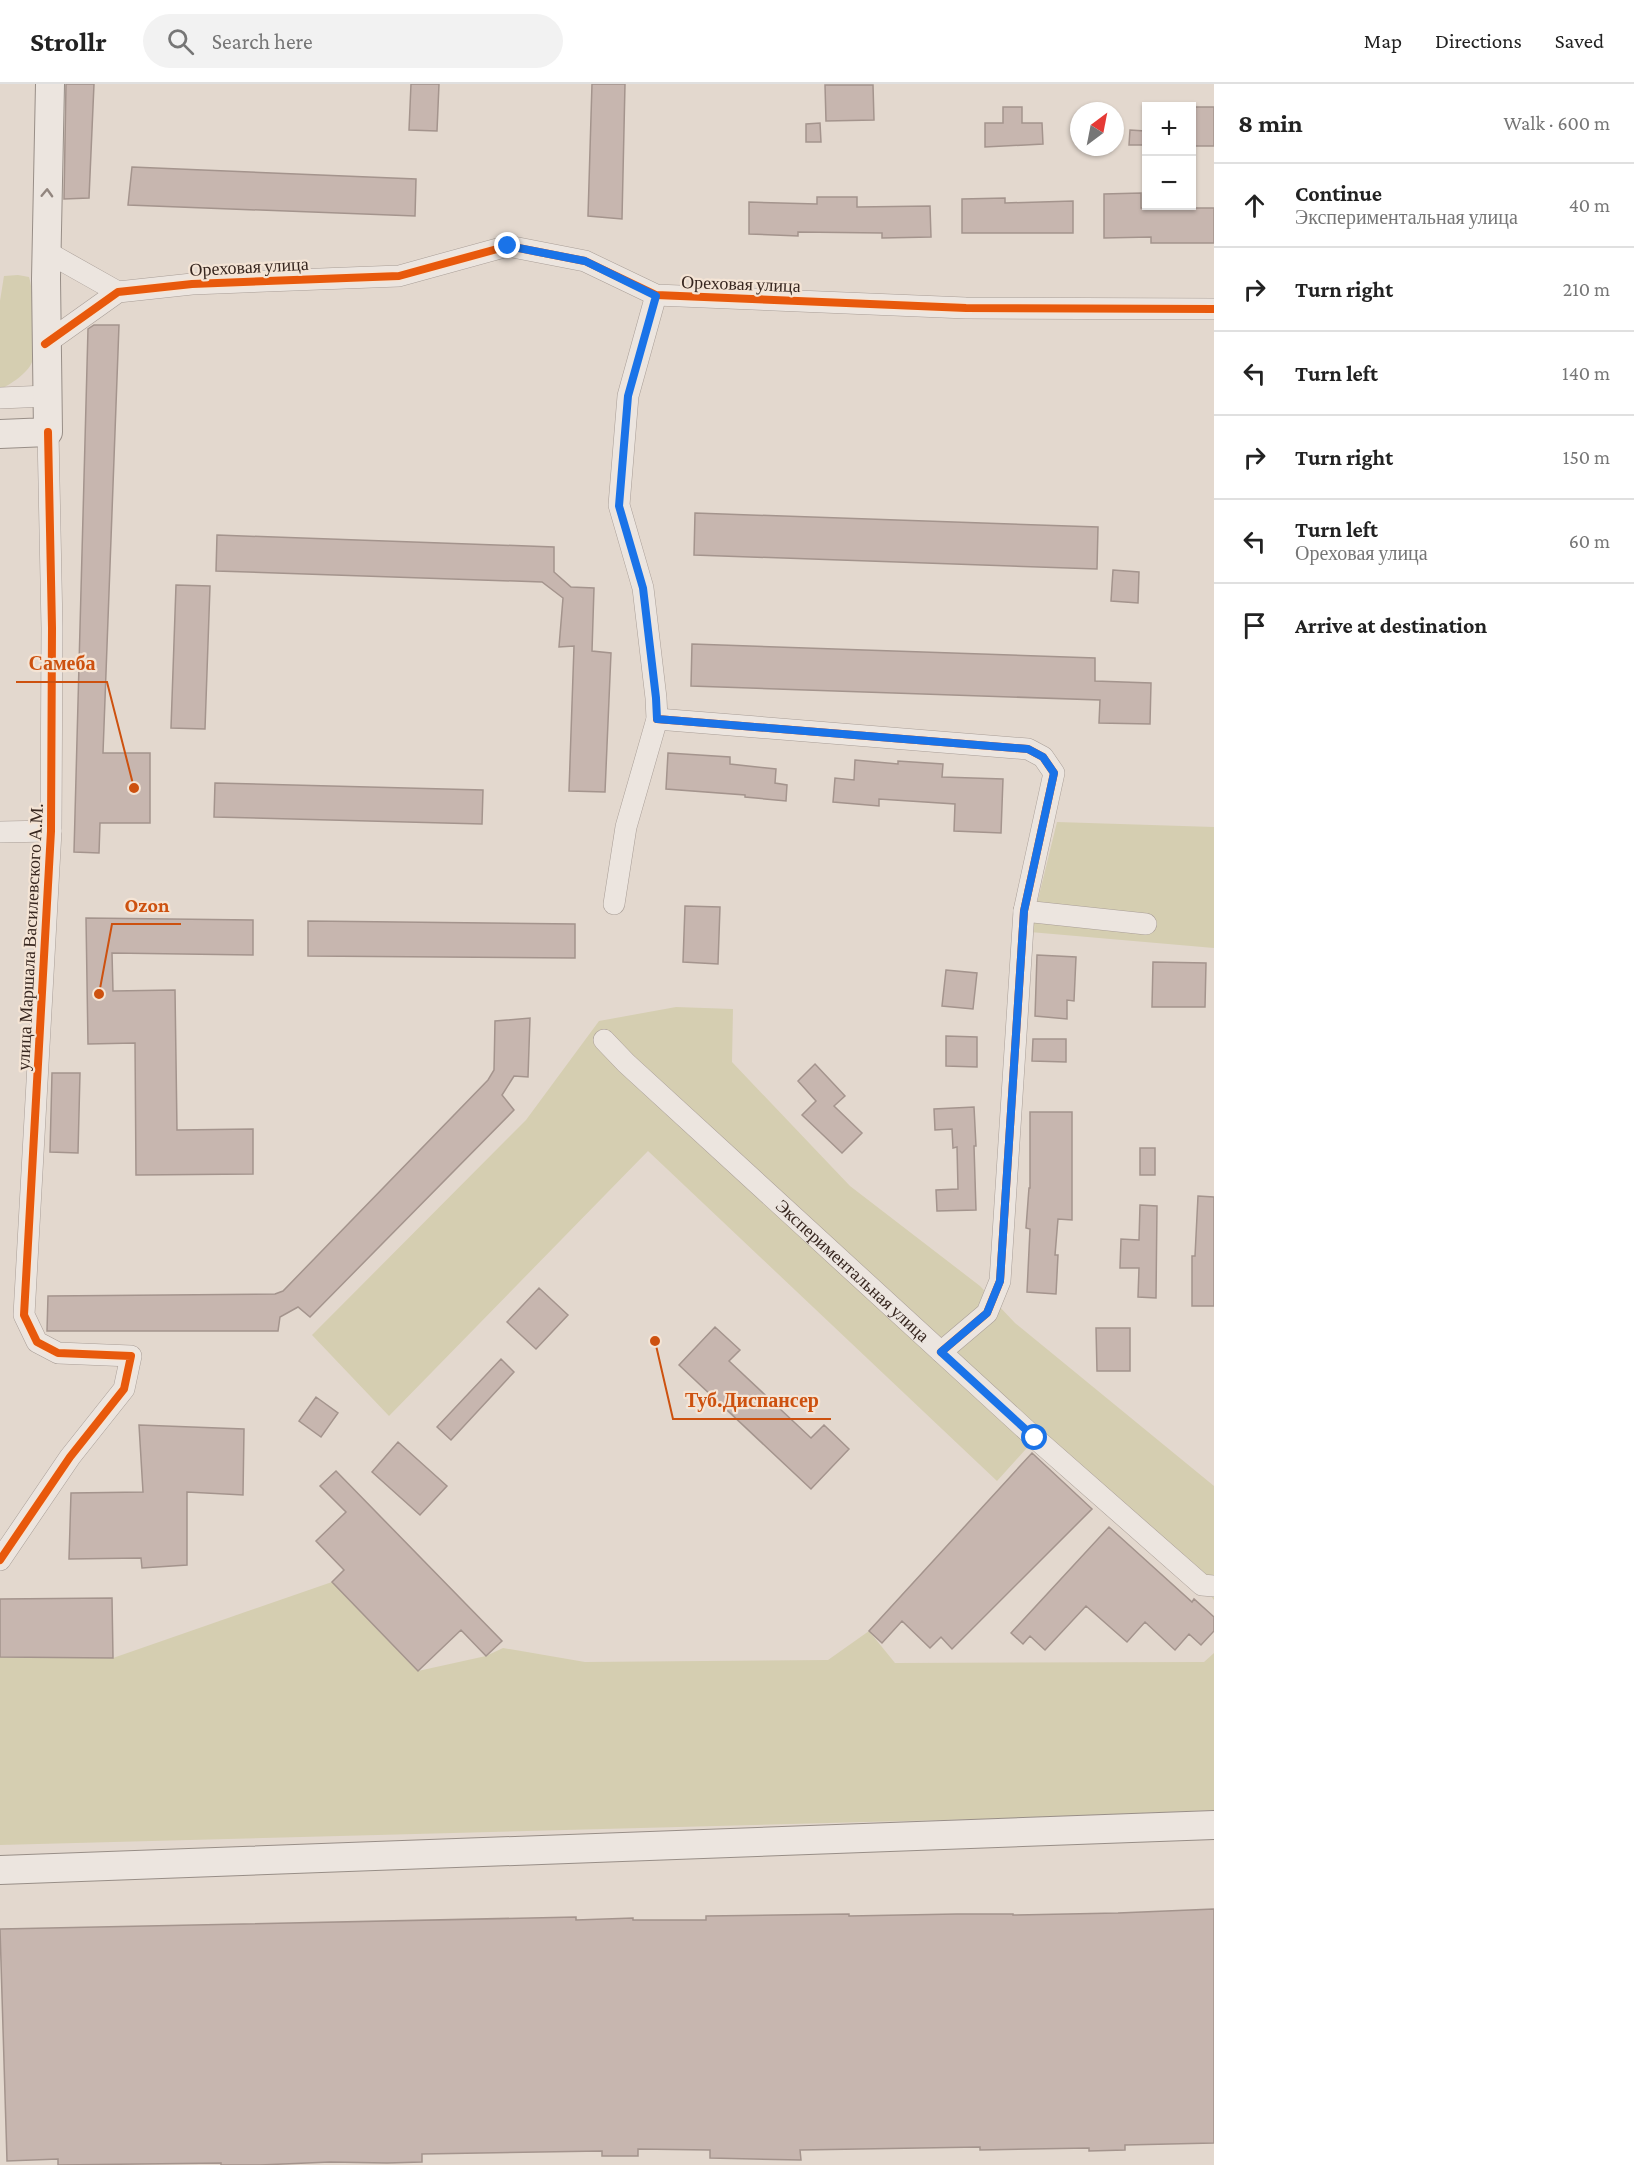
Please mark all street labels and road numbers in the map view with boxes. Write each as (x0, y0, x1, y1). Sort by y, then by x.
street label: Ореховая улица (189, 254, 309, 280)
street label: Ореховая улица (681, 272, 801, 296)
street label: улица Маршала Василевского А.М. (13, 803, 47, 1071)
street label: Экспериментальная улица (772, 1195, 933, 1346)

